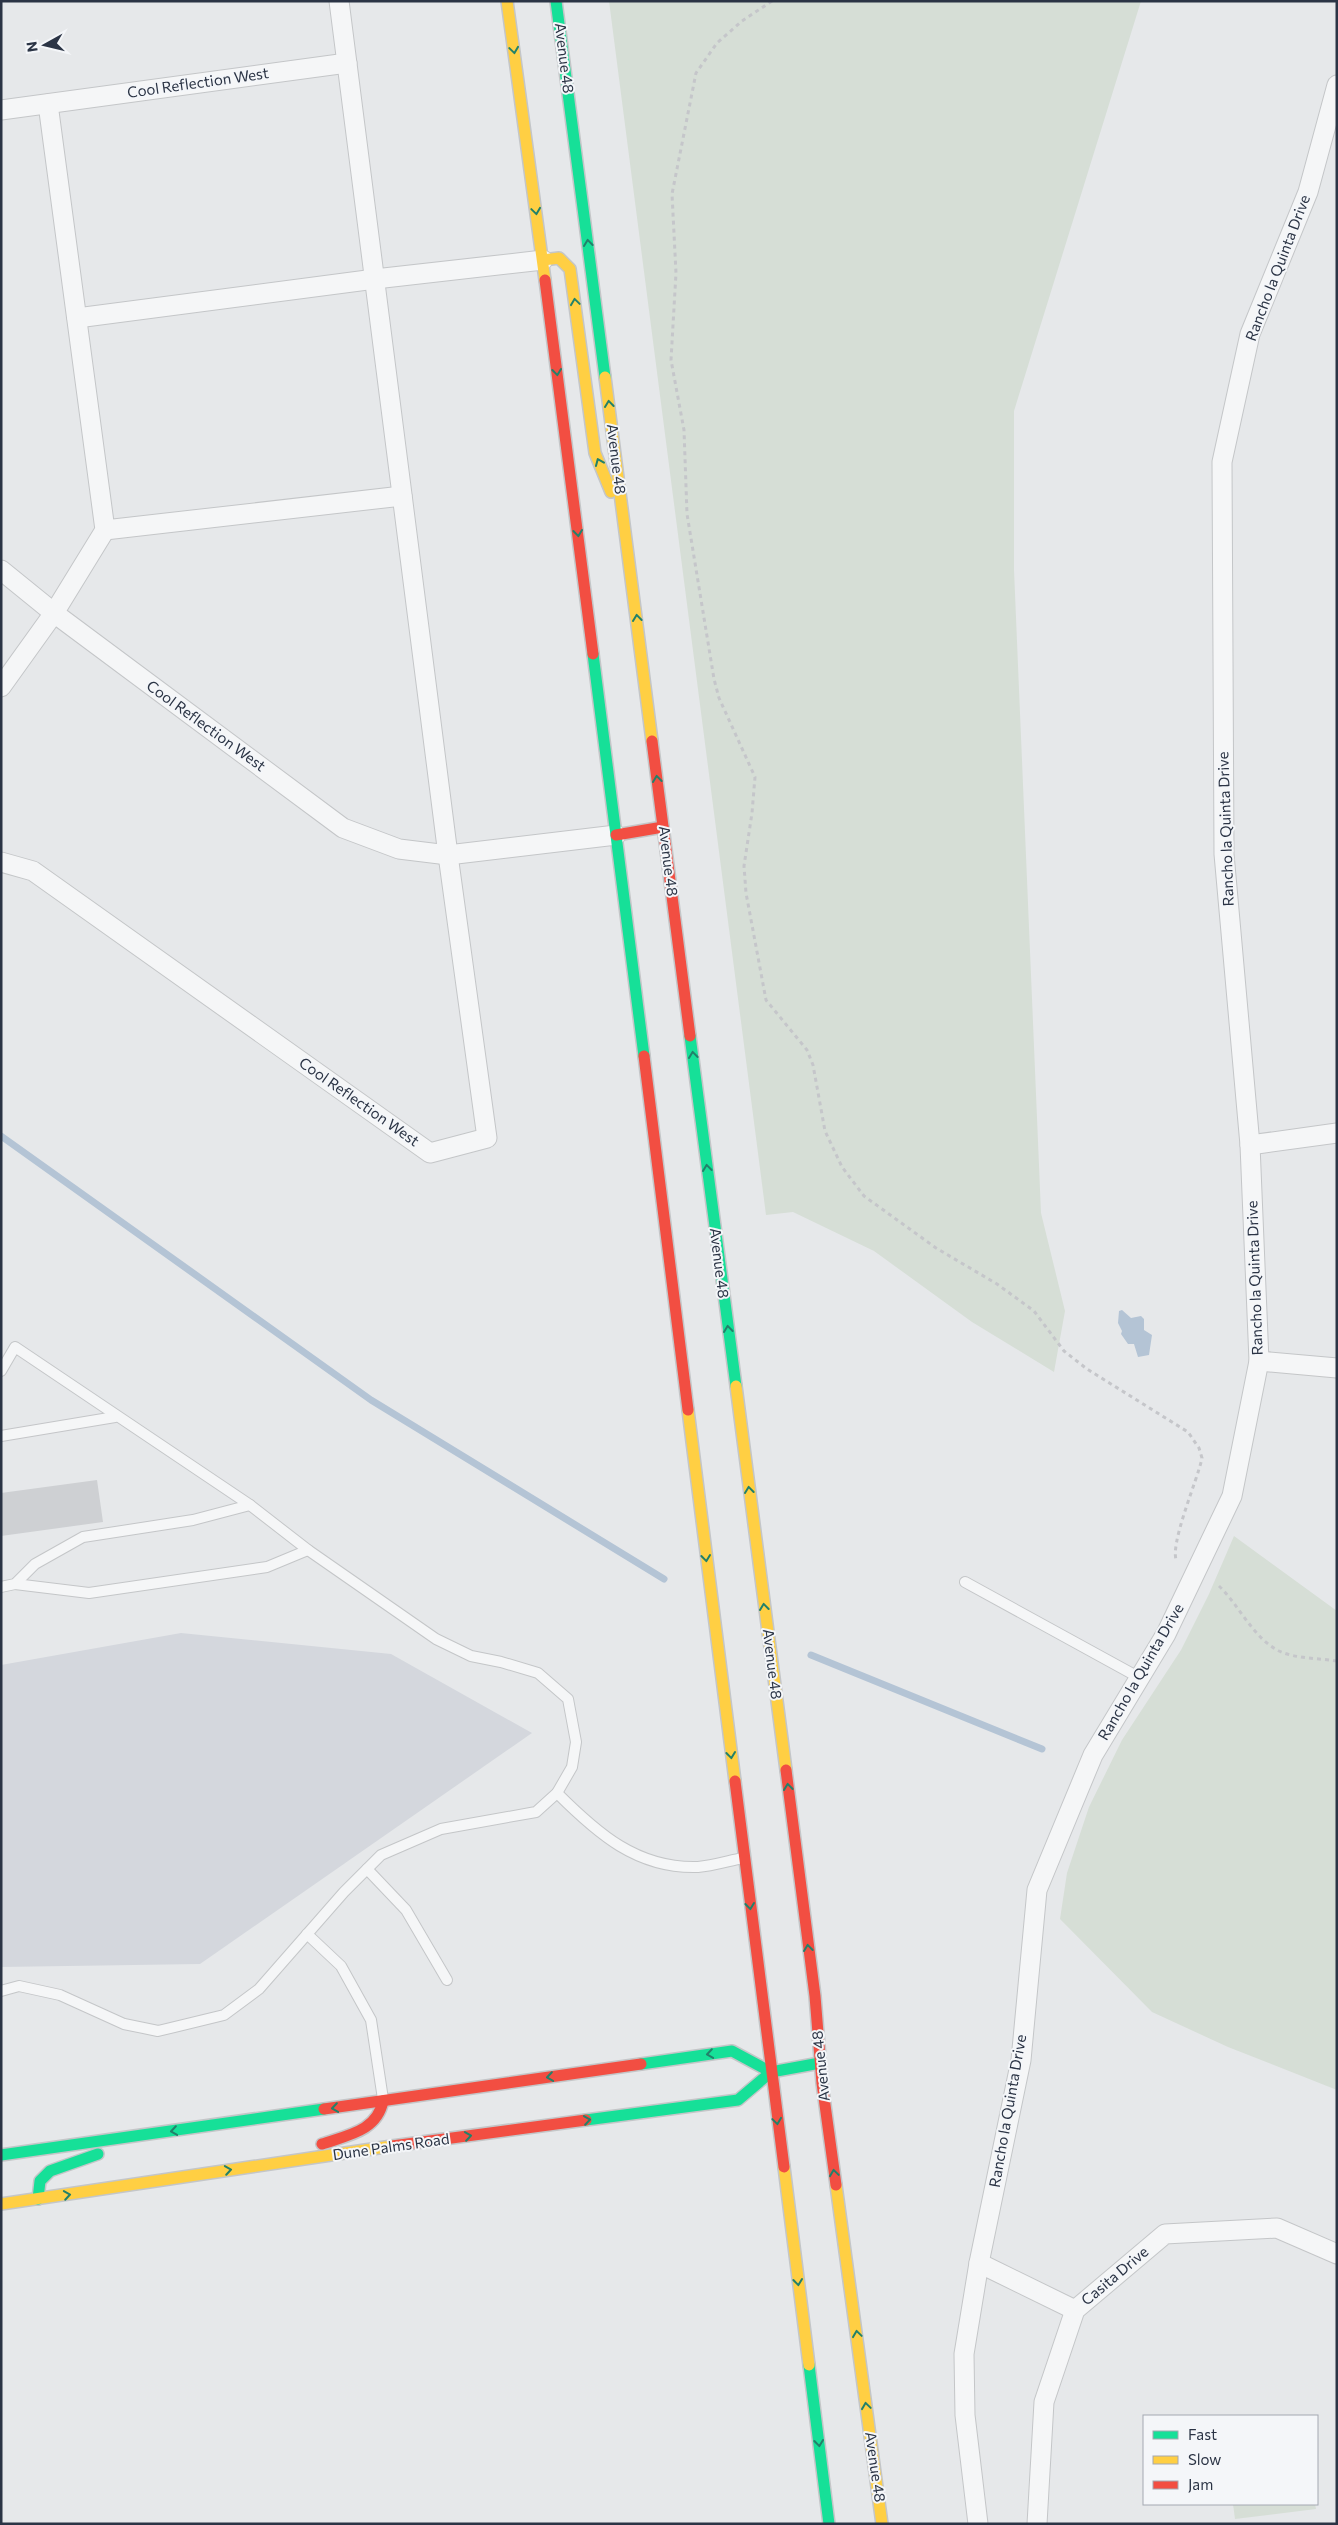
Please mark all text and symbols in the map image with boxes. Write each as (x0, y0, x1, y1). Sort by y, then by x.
north arrow (20, 20, 70, 70)
street label: Avenue 48 (552, 22, 578, 94)
text: N (22, 40, 41, 53)
one-way arrow (508, 46, 519, 54)
street label: Cool Reflection West (126, 63, 270, 101)
street label: Rancho la Quinta Drive (1241, 192, 1313, 343)
one-way arrow (530, 207, 541, 215)
one-way arrow (583, 239, 594, 247)
one-way arrow (570, 298, 581, 306)
one-way arrow (551, 368, 562, 376)
one-way arrow (604, 400, 615, 408)
street label: Avenue 48 (604, 423, 630, 495)
one-way arrow (594, 458, 605, 467)
one-way arrow (572, 529, 582, 537)
one-way arrow (632, 613, 643, 621)
street label: Cool Reflection West (144, 676, 270, 774)
street label: Rancho la Quinta Drive (1213, 751, 1237, 907)
one-way arrow (652, 775, 663, 783)
street label: Avenue 48 (656, 825, 682, 897)
one-way arrow (688, 1050, 698, 1059)
street label: Cool Reflection West (296, 1053, 423, 1150)
one-way arrow (702, 1163, 713, 1171)
street label: Rancho la Quinta Drive (1242, 1200, 1266, 1356)
street label: Avenue 48 (707, 1227, 733, 1299)
one-way arrow (723, 1324, 734, 1332)
one-way arrow (744, 1486, 755, 1494)
one-way arrow (700, 1554, 711, 1562)
street label: Rancho la Quinta Drive (1094, 1600, 1187, 1743)
one-way arrow (759, 1603, 770, 1611)
street label: Avenue 48 (760, 1628, 786, 1700)
one-way arrow (725, 1751, 736, 1759)
one-way arrow (783, 1782, 793, 1791)
one-way arrow (744, 1903, 755, 1911)
one-way arrow (804, 1943, 814, 1952)
street label: Avenue 48 (807, 2030, 833, 2102)
street label: Rancho la Quinta Drive (985, 2033, 1029, 2189)
one-way arrow (706, 2048, 715, 2058)
one-way arrow (545, 2071, 553, 2082)
one-way arrow (330, 2102, 338, 2113)
one-way arrow (583, 2115, 591, 2126)
one-way arrow (771, 2117, 782, 2125)
one-way arrow (169, 2125, 177, 2136)
street label: Dune Palms Road (331, 2129, 450, 2163)
one-way arrow (464, 2131, 472, 2142)
one-way arrow (223, 2166, 232, 2176)
one-way arrow (830, 2169, 840, 2177)
one-way arrow (62, 2190, 71, 2200)
street label: Casita Drive (1077, 2242, 1152, 2308)
one-way arrow (792, 2278, 803, 2286)
one-way arrow (852, 2330, 862, 2338)
one-way arrow (862, 2402, 872, 2410)
legend (1143, 2415, 1318, 2505)
text: Fast (1188, 2425, 1217, 2443)
street label: Avenue 48 (862, 2430, 890, 2503)
one-way arrow (813, 2439, 824, 2447)
text: Slow (1188, 2450, 1221, 2468)
text: Jam (1188, 2475, 1213, 2493)

